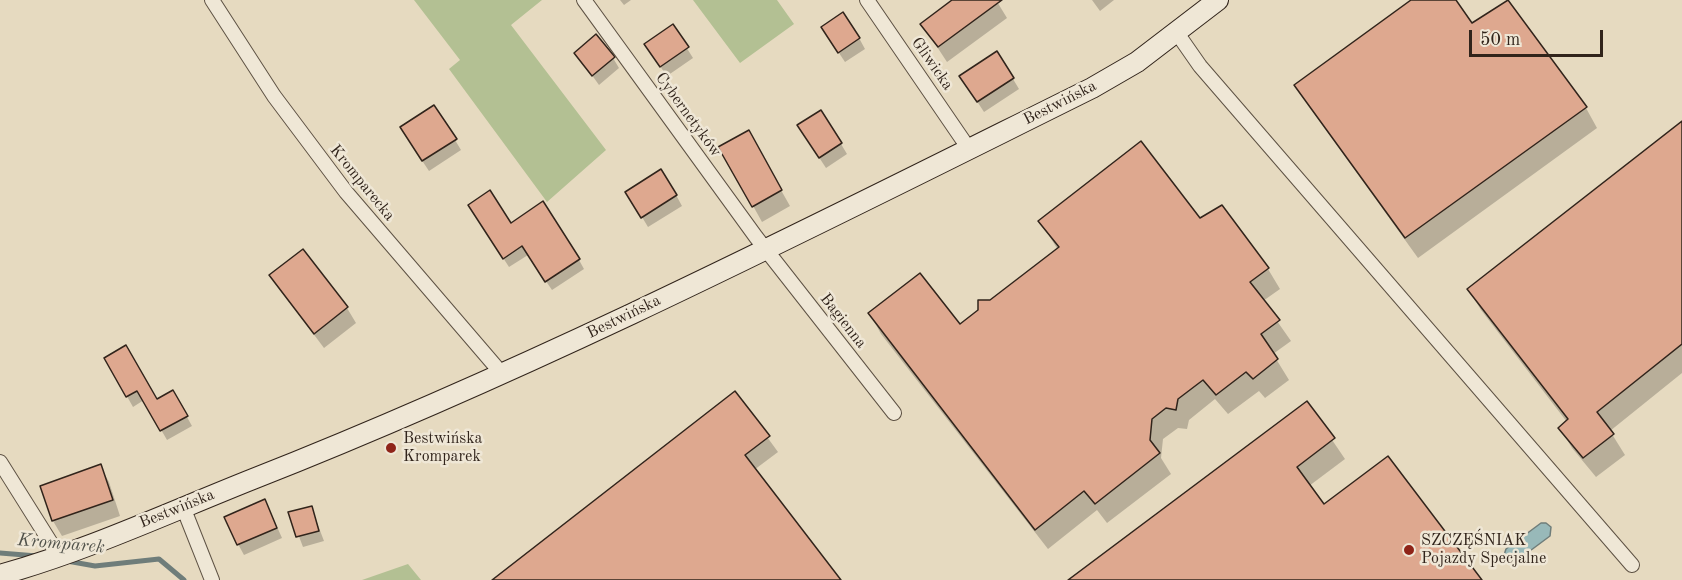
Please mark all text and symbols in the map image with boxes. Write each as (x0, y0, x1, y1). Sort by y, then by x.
scale bar (1472, 18, 1606, 56)
text: 50 m (1480, 31, 1520, 49)
street label: Gliwicka (907, 34, 957, 94)
street label: Cybernetyków (651, 69, 725, 161)
street label: Bestwińska (1020, 76, 1100, 130)
street label: Kromparecka (325, 141, 399, 225)
street label: Bagienna (816, 290, 870, 352)
street label: Bestwińska (584, 291, 664, 343)
place label: Bestwińska Kromparek (403, 429, 482, 467)
marker: Bestwińska Kromparek (384, 441, 398, 455)
street label: Bestwińska (137, 485, 217, 533)
water label: Kromparek (16, 529, 106, 559)
place label: SZCZĘŚNIAK Pojazdy Specjalne (1421, 531, 1546, 569)
marker: SZCZĘŚNIAK Pojazdy Specjalne (1402, 543, 1416, 557)

